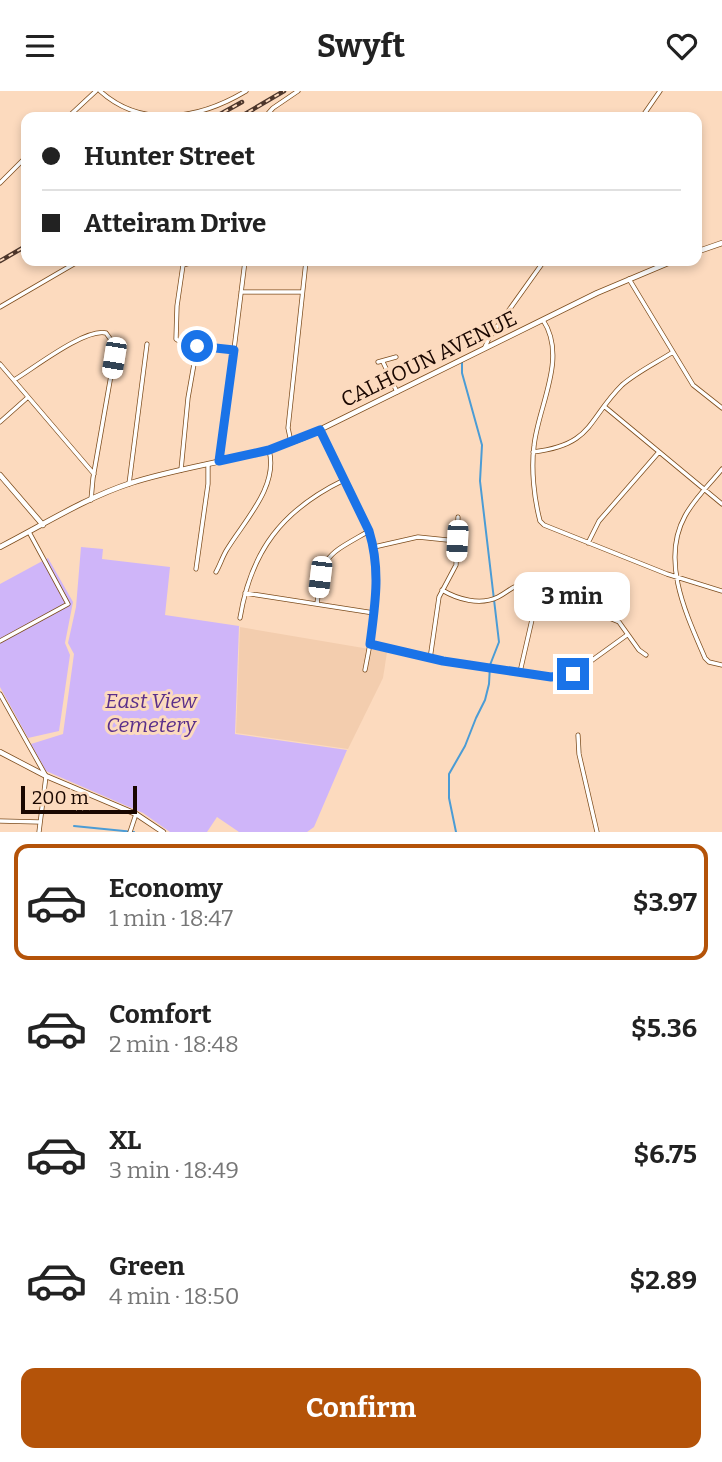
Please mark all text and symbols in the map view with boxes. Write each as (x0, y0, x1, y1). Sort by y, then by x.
icon: menu (21, 27, 59, 65)
text: Swyft (317, 27, 405, 65)
icon: heart (663, 27, 701, 65)
text: Hunter Street (84, 141, 255, 172)
text: Atteiram Drive (84, 208, 266, 239)
street label: CALHOUN AVENUE (337, 305, 521, 413)
route start (181, 330, 213, 362)
car (101, 336, 128, 380)
car (446, 519, 469, 563)
car (308, 555, 333, 599)
callout: 3 min (515, 573, 631, 621)
text: 3 min (541, 582, 603, 610)
route end (557, 658, 589, 690)
park label: East View Cemetery (105, 688, 199, 738)
scale bar (21, 783, 136, 815)
text: 200 m (32, 786, 89, 809)
icon: car (25, 871, 88, 934)
text: Economy (109, 873, 223, 904)
text: $3.97 (633, 887, 697, 918)
text: 1 min · 18:47 (109, 904, 233, 932)
icon: car (25, 997, 88, 1060)
text: Comfort (109, 999, 212, 1030)
text: $5.36 (631, 1013, 697, 1044)
text: 2 min · 18:48 (109, 1030, 239, 1058)
icon: car (25, 1123, 88, 1186)
text: XL (109, 1125, 141, 1156)
text: $6.75 (633, 1139, 697, 1170)
text: 3 min · 18:49 (109, 1156, 239, 1184)
icon: car (25, 1249, 88, 1312)
text: Green (109, 1251, 185, 1282)
text: $2.89 (630, 1265, 697, 1296)
text: 4 min · 18:50 (109, 1282, 239, 1310)
button: Confirm (21, 1368, 701, 1448)

